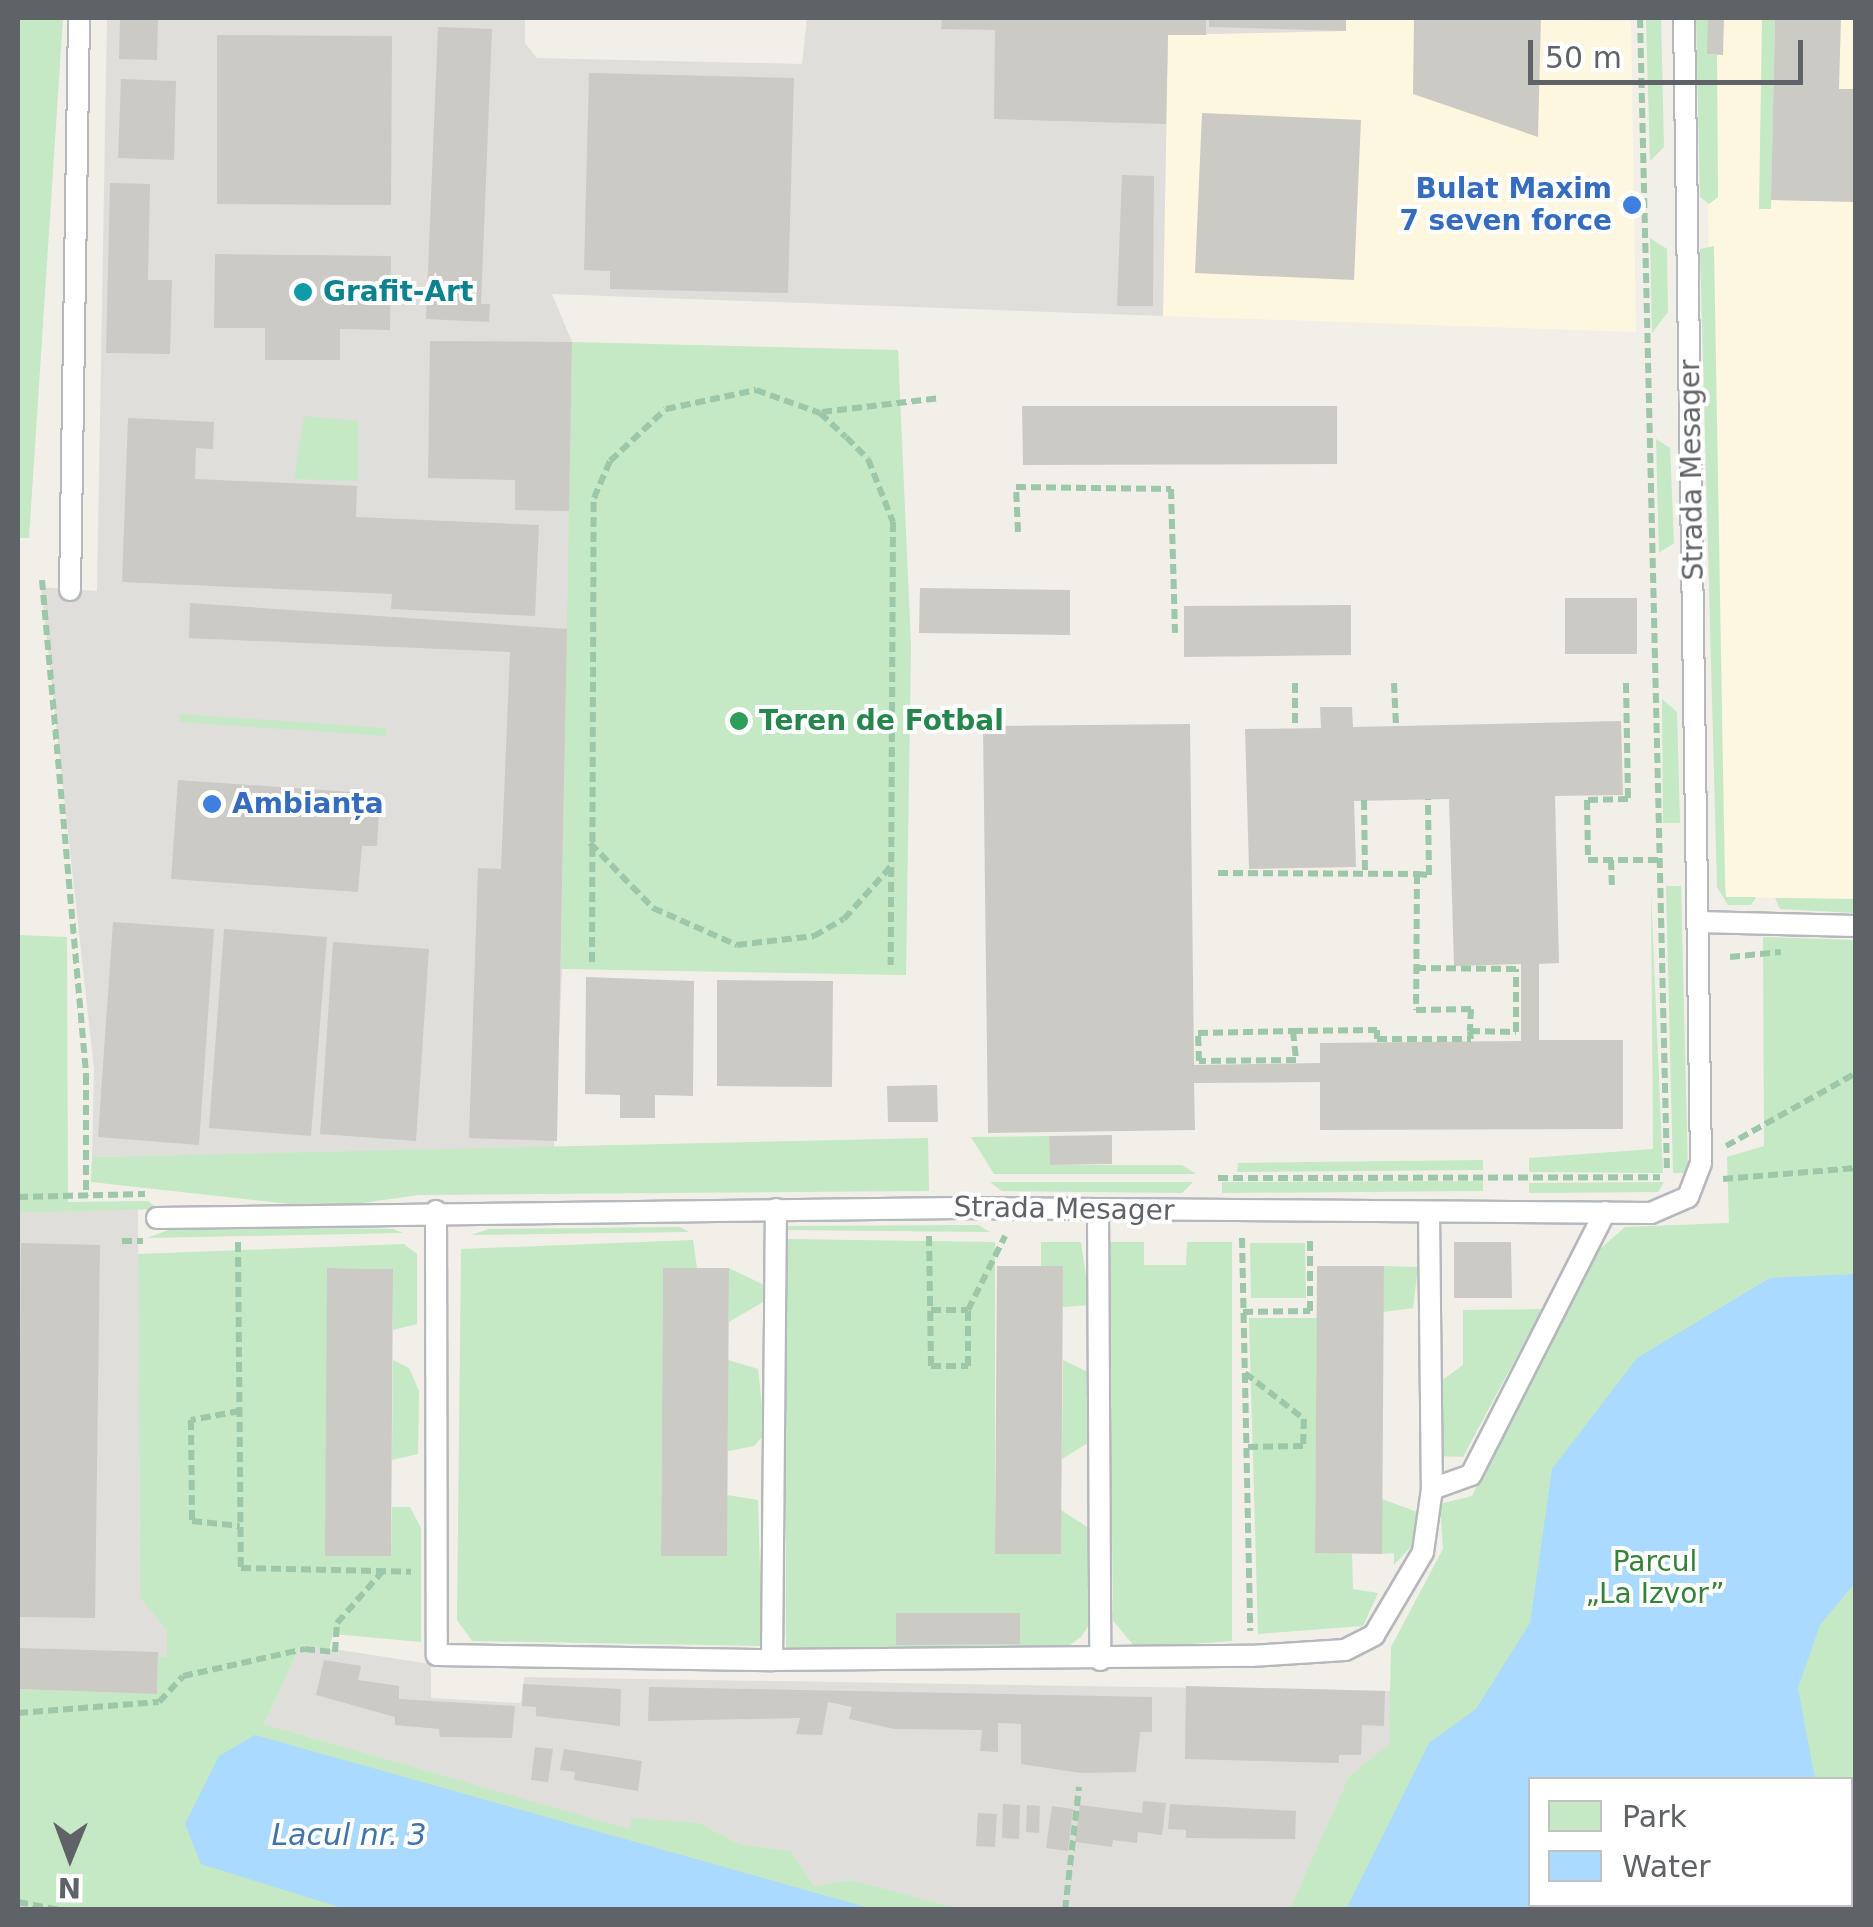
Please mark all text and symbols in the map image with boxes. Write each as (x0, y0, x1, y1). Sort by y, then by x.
scale bar (1533, 20, 1808, 82)
text: 50 m (1545, 40, 1622, 75)
place label: Bulat Maxim 7 seven force (1399, 172, 1612, 238)
marker: Bulat Maxim 7 seven force (1621, 194, 1643, 216)
place label: Grafit-Art (323, 275, 473, 309)
marker: Grafit-Art (292, 281, 314, 303)
street label: Strada Mesager (1673, 359, 1711, 581)
place label: Teren de Fotbal (759, 704, 1004, 738)
marker: Teren de Fotbal (728, 710, 750, 732)
place label: Ambianța (232, 787, 384, 821)
marker: Ambianța (201, 793, 223, 815)
street label: Strada Mesager (953, 1190, 1175, 1228)
park label: Parcul „La Izvor” (1585, 1545, 1725, 1611)
legend (1528, 1777, 1853, 1907)
text: Park (1622, 1799, 1687, 1834)
north arrow (20, 1807, 120, 1907)
water label: Lacul nr. 3 (271, 1817, 427, 1853)
text: Water (1622, 1849, 1711, 1884)
text: N (57, 1871, 81, 1904)

